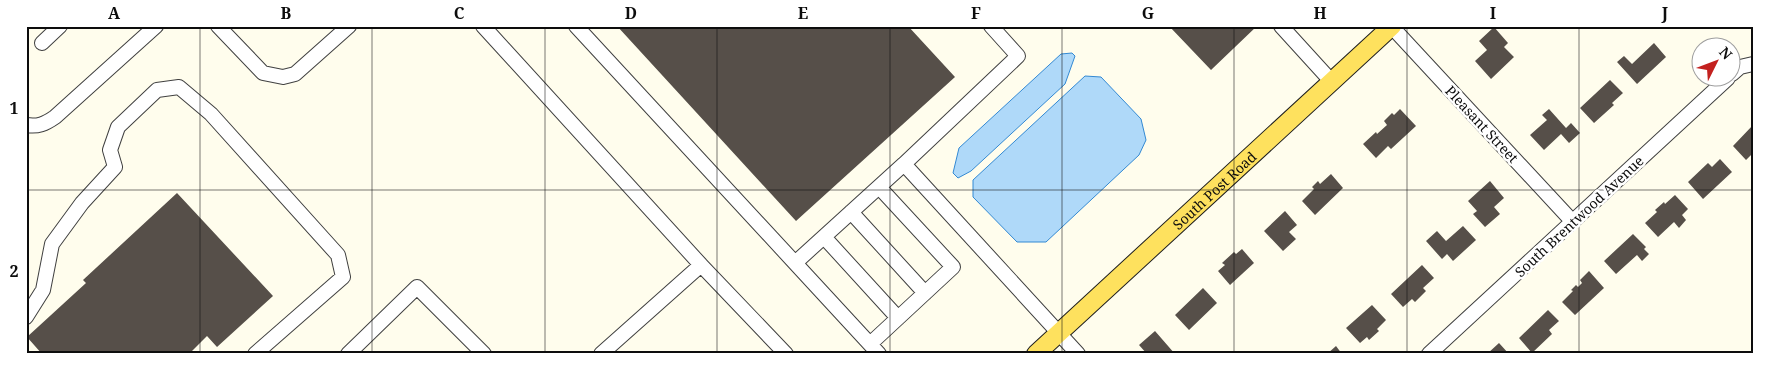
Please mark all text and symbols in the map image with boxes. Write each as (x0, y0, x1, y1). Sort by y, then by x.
text: A (108, 2, 121, 24)
text: B (281, 2, 292, 24)
text: C (454, 2, 465, 24)
text: D (625, 2, 637, 24)
text: E (798, 2, 808, 24)
text: F (971, 2, 981, 24)
text: G (1142, 2, 1154, 24)
text: H (1313, 2, 1327, 24)
text: I (1490, 2, 1496, 24)
text: J (1661, 2, 1669, 24)
north arrow (1692, 38, 1742, 88)
text: N (1715, 43, 1737, 63)
street label: Pleasant Street (1441, 81, 1523, 167)
text: 1 (9, 97, 19, 119)
street label: South Post Road (1168, 146, 1260, 233)
street label: South Brentwood Avenue (1510, 151, 1648, 281)
text: 2 (9, 260, 19, 282)

